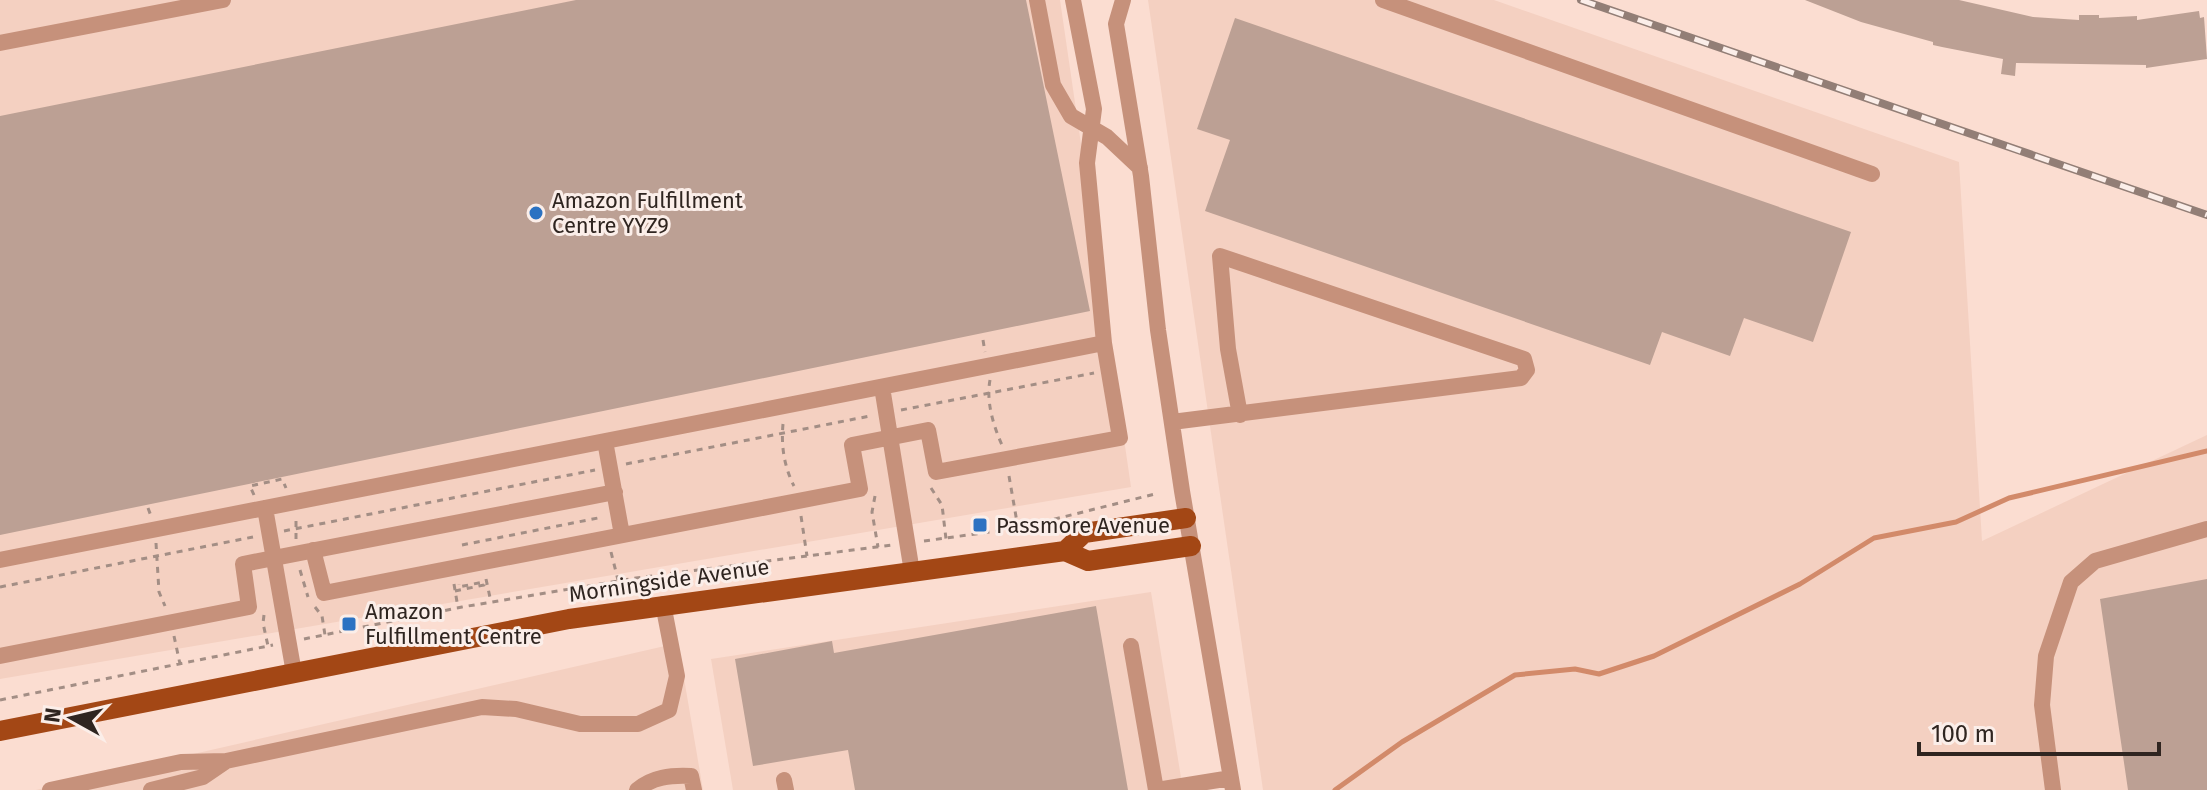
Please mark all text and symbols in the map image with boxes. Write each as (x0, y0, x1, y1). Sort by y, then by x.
place label: Amazon Fulfillment Centre YYZ9 (552, 187, 743, 239)
marker: Amazon Fulfillment Centre YYZ9 (527, 204, 545, 222)
place label: Passmore Avenue (996, 512, 1170, 539)
marker: Passmore Avenue (971, 516, 989, 534)
street label: Morningside Avenue (567, 553, 771, 608)
place label: Amazon Fulfillment Centre (365, 598, 542, 650)
marker: Amazon Fulfillment Centre (340, 615, 358, 633)
north arrow (32, 678, 112, 758)
text: N (38, 706, 67, 724)
scale bar (1919, 706, 2159, 756)
text: 100 m (1931, 720, 1995, 748)

